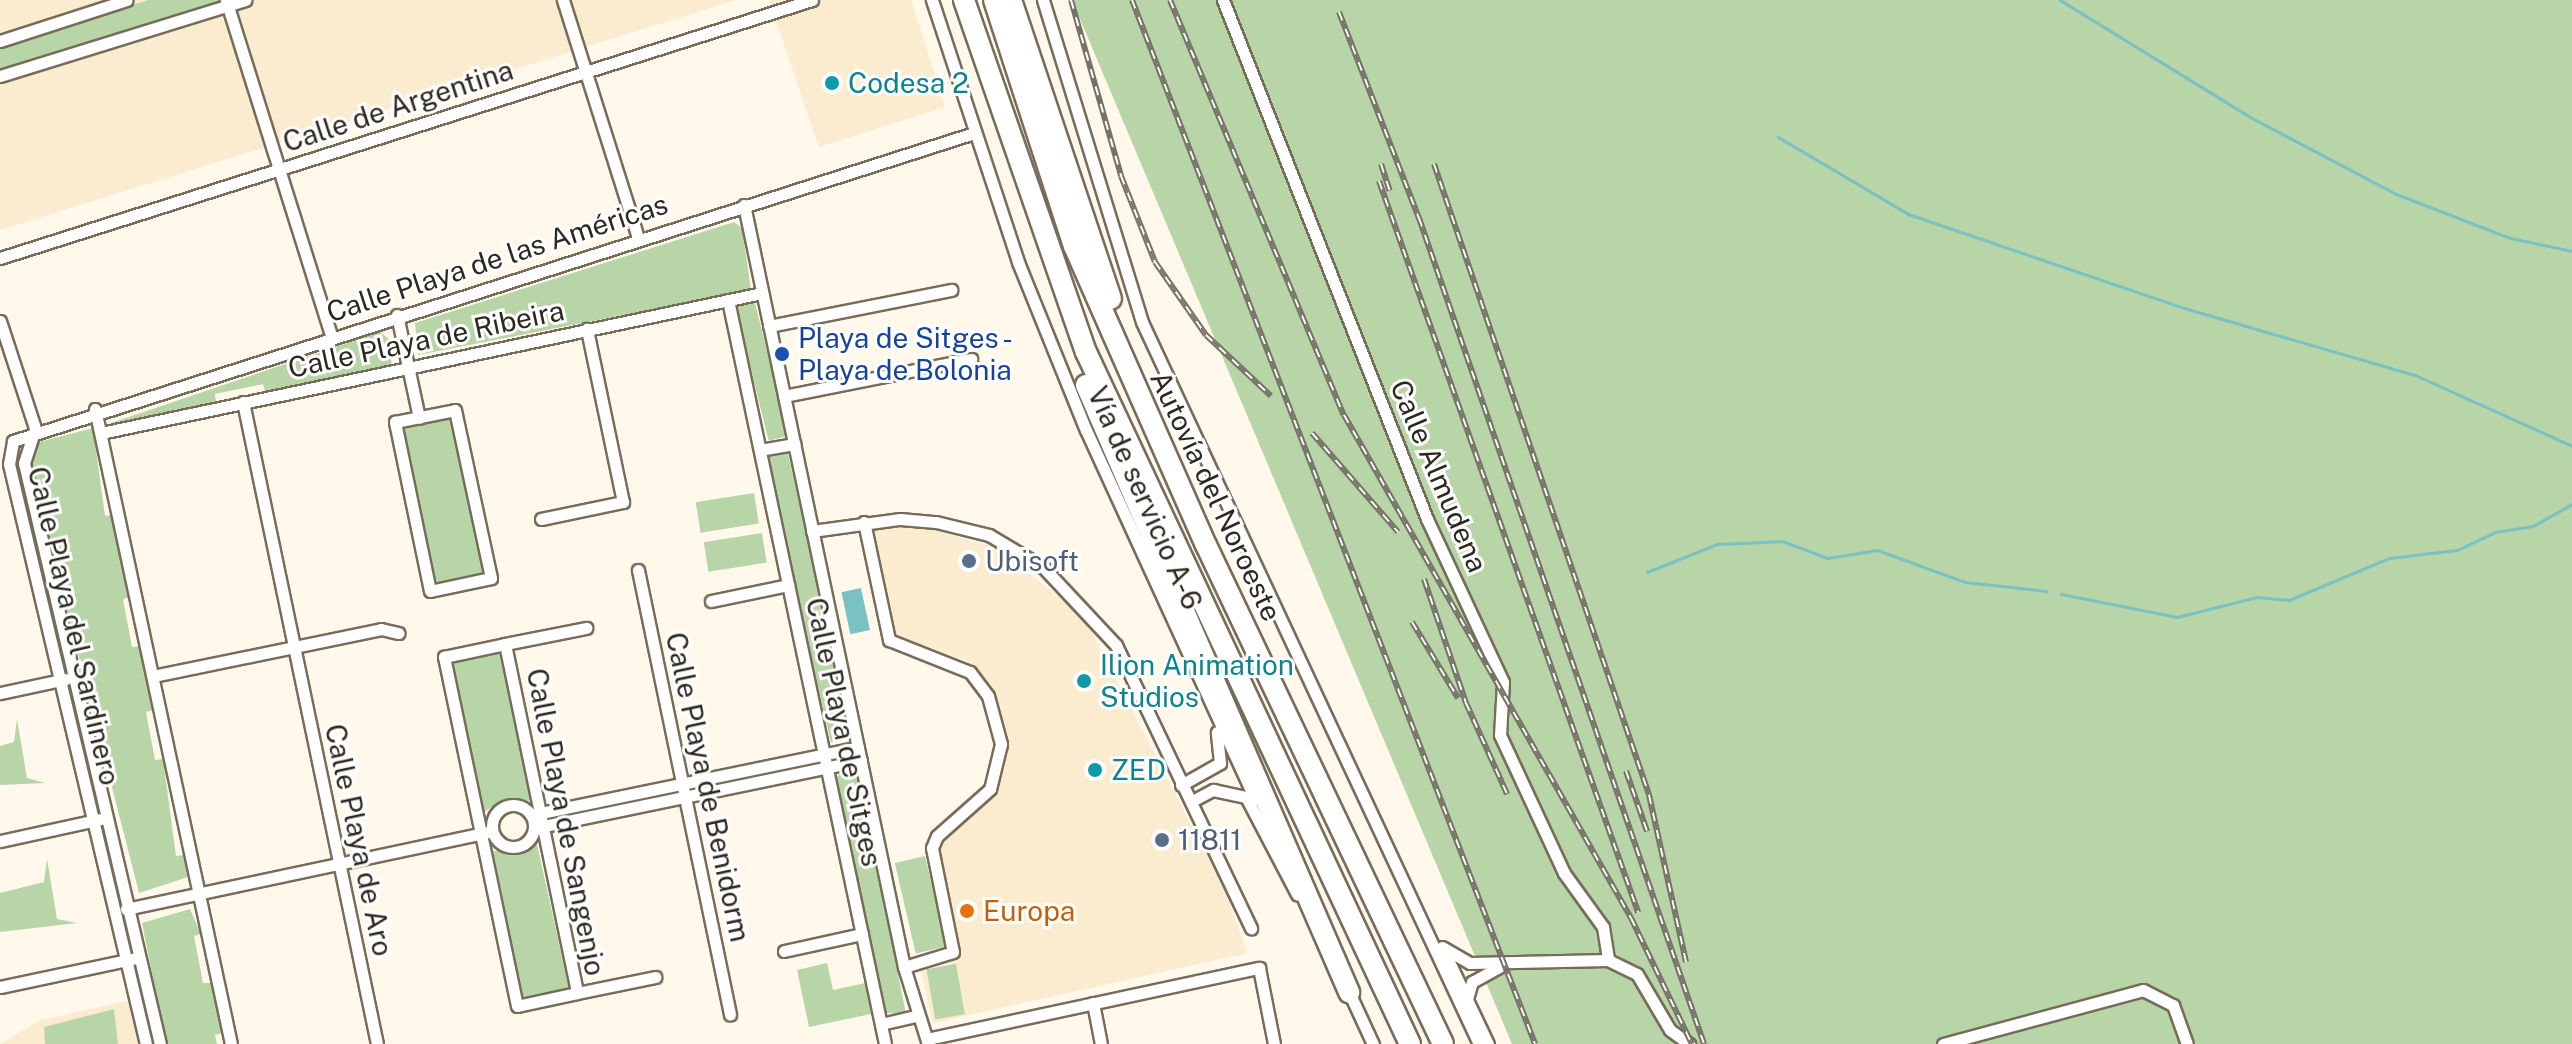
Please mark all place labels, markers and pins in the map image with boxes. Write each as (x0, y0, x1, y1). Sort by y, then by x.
place label: Codesa 2 (848, 66, 969, 100)
marker: Codesa 2 (823, 74, 841, 92)
place label: Playa de Sitges - Playa de Bolonia (798, 321, 1017, 387)
marker: Playa de Sitges - Playa de Bolonia (773, 345, 791, 363)
place label: Ubisoft (985, 544, 1079, 578)
marker: Ubisoft (960, 552, 978, 570)
place label: Ilion Animation Studios (1100, 648, 1294, 714)
marker: Ilion Animation Studios (1075, 672, 1093, 690)
place label: ZED (1111, 753, 1166, 787)
marker: ZED (1086, 761, 1104, 779)
place label: 11811 (1178, 823, 1242, 857)
marker: 11811 (1153, 831, 1171, 849)
place label: Europa (983, 894, 1075, 928)
marker: Europa (958, 902, 976, 920)

